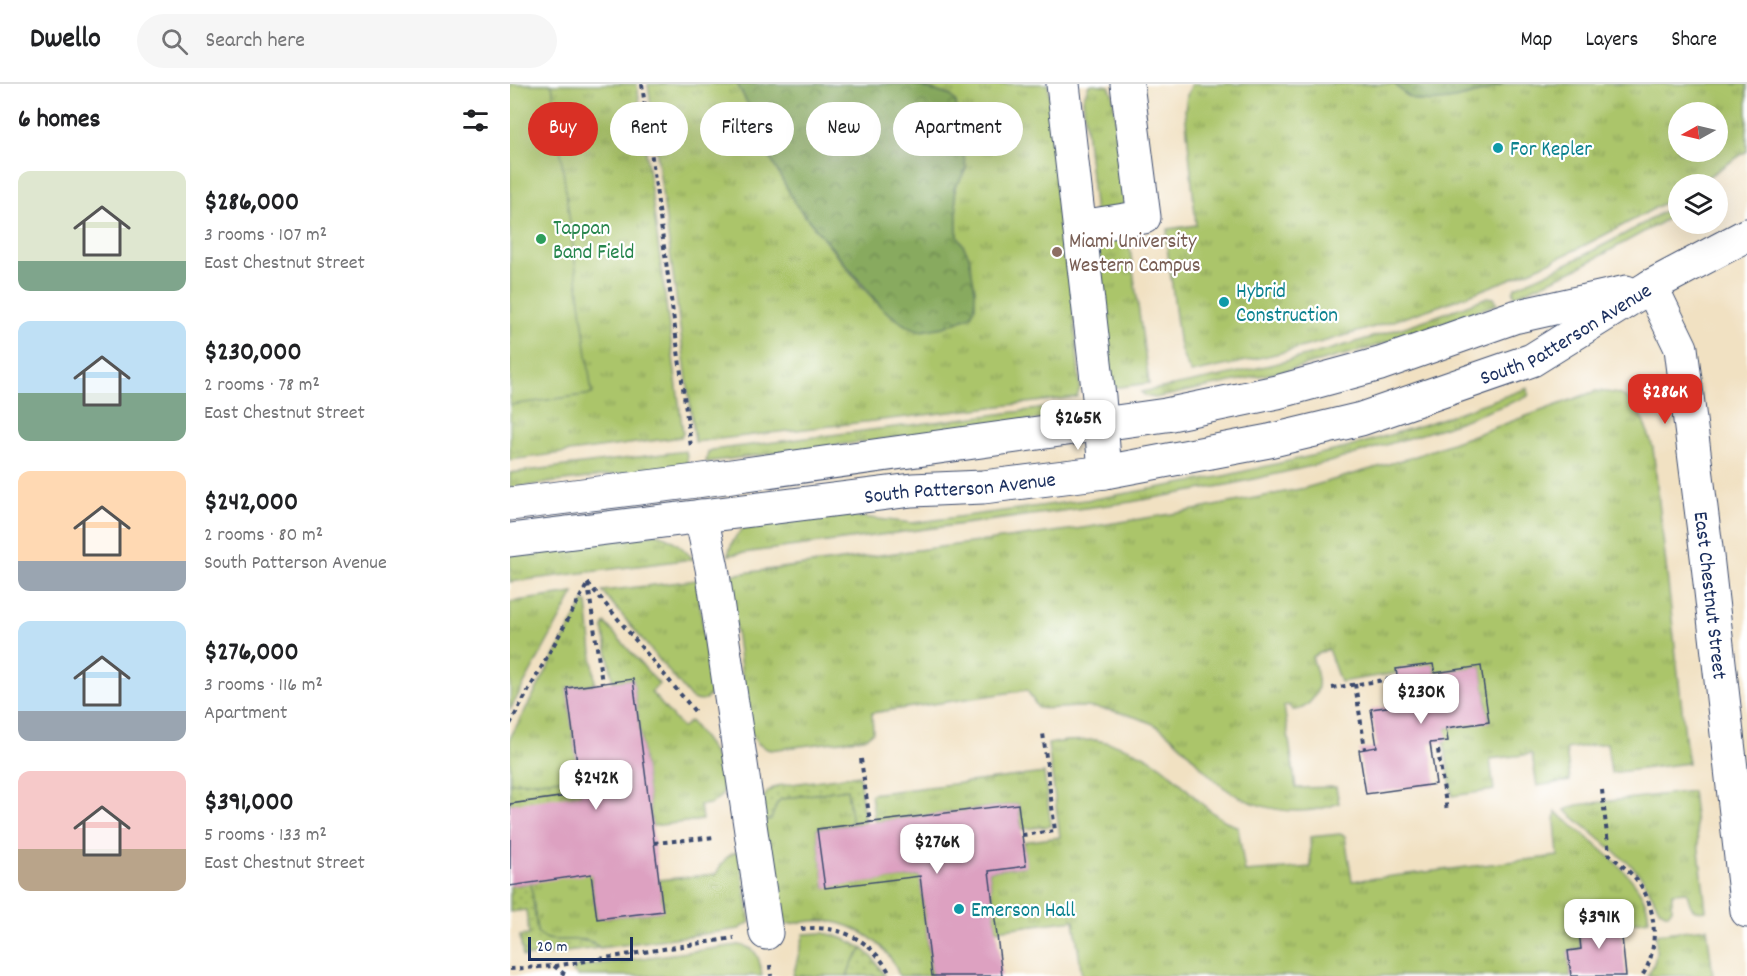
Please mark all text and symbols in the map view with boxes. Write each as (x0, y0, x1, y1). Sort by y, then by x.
search box (137, 14, 557, 68)
text: Dwello (30, 21, 101, 61)
icon: search (158, 25, 191, 58)
text: Search here (206, 26, 305, 57)
text: Map (1521, 26, 1552, 56)
text: Layers (1585, 26, 1638, 56)
text: Share (1671, 26, 1717, 56)
text: 6 homes (18, 102, 100, 139)
chip: Buy (528, 102, 598, 156)
chip: Rent (610, 102, 688, 156)
chip: Filters (700, 102, 794, 156)
chip: New (806, 102, 881, 156)
chip: Apartment (893, 102, 1023, 156)
north arrow (1668, 102, 1728, 162)
map controls (1668, 102, 1728, 234)
icon: filters (459, 104, 492, 137)
place label: For Kepler (1510, 136, 1592, 166)
marker: For Kepler (1491, 141, 1505, 155)
button: layers (1668, 174, 1728, 234)
text: $286,000 (204, 185, 299, 222)
icon: home (66, 195, 138, 267)
place label: Tappan Band Field (553, 215, 634, 269)
text: 3 rooms · 107 m² (204, 222, 327, 250)
place label: Miami University Western Campus (1069, 228, 1201, 282)
marker: Tappan Band Field (534, 232, 548, 246)
marker: Miami University Western Campus (1050, 245, 1064, 259)
text: East Chestnut Street (204, 250, 365, 278)
street label: South Patterson Avenue (1477, 277, 1658, 395)
place label: Hybrid Construction (1236, 278, 1338, 332)
marker: Hybrid Construction (1217, 295, 1231, 309)
text: $230,000 (204, 335, 302, 372)
icon: home (66, 345, 138, 417)
text: 2 rooms · 78 m² (204, 372, 320, 400)
pin: $286K (1623, 374, 1707, 425)
text: $286K (1642, 379, 1688, 407)
text: East Chestnut Street (204, 400, 365, 428)
pin: $265K (1036, 400, 1120, 451)
text: $265K (1054, 405, 1102, 433)
street label: South Patterson Avenue (863, 466, 1058, 514)
text: $242,000 (204, 485, 298, 522)
icon: home (66, 495, 138, 567)
street label: East Chestnut Street (1684, 510, 1733, 682)
text: 2 rooms · 80 m² (204, 522, 323, 550)
text: South Patterson Avenue (204, 550, 387, 578)
text: $276,000 (204, 635, 299, 672)
icon: home (66, 645, 138, 717)
text: 3 rooms · 116 m² (204, 672, 323, 700)
pin: $230K (1379, 674, 1463, 725)
text: $230K (1397, 679, 1445, 707)
text: Apartment (204, 700, 287, 728)
pin: $242K (554, 760, 638, 811)
text: $242K (573, 765, 619, 793)
text: $391,000 (204, 785, 294, 822)
icon: home (66, 795, 138, 867)
text: 5 rooms · 133 m² (204, 822, 327, 850)
pin: $276K (895, 824, 979, 875)
text: $276K (914, 829, 960, 857)
text: East Chestnut Street (204, 850, 365, 878)
place label: Emerson Hall (971, 897, 1075, 927)
pin: $391K (1557, 899, 1641, 950)
marker: Emerson Hall (952, 902, 966, 916)
text: $391K (1578, 904, 1620, 932)
scale bar (528, 934, 633, 962)
text: 20 m (537, 936, 567, 959)

